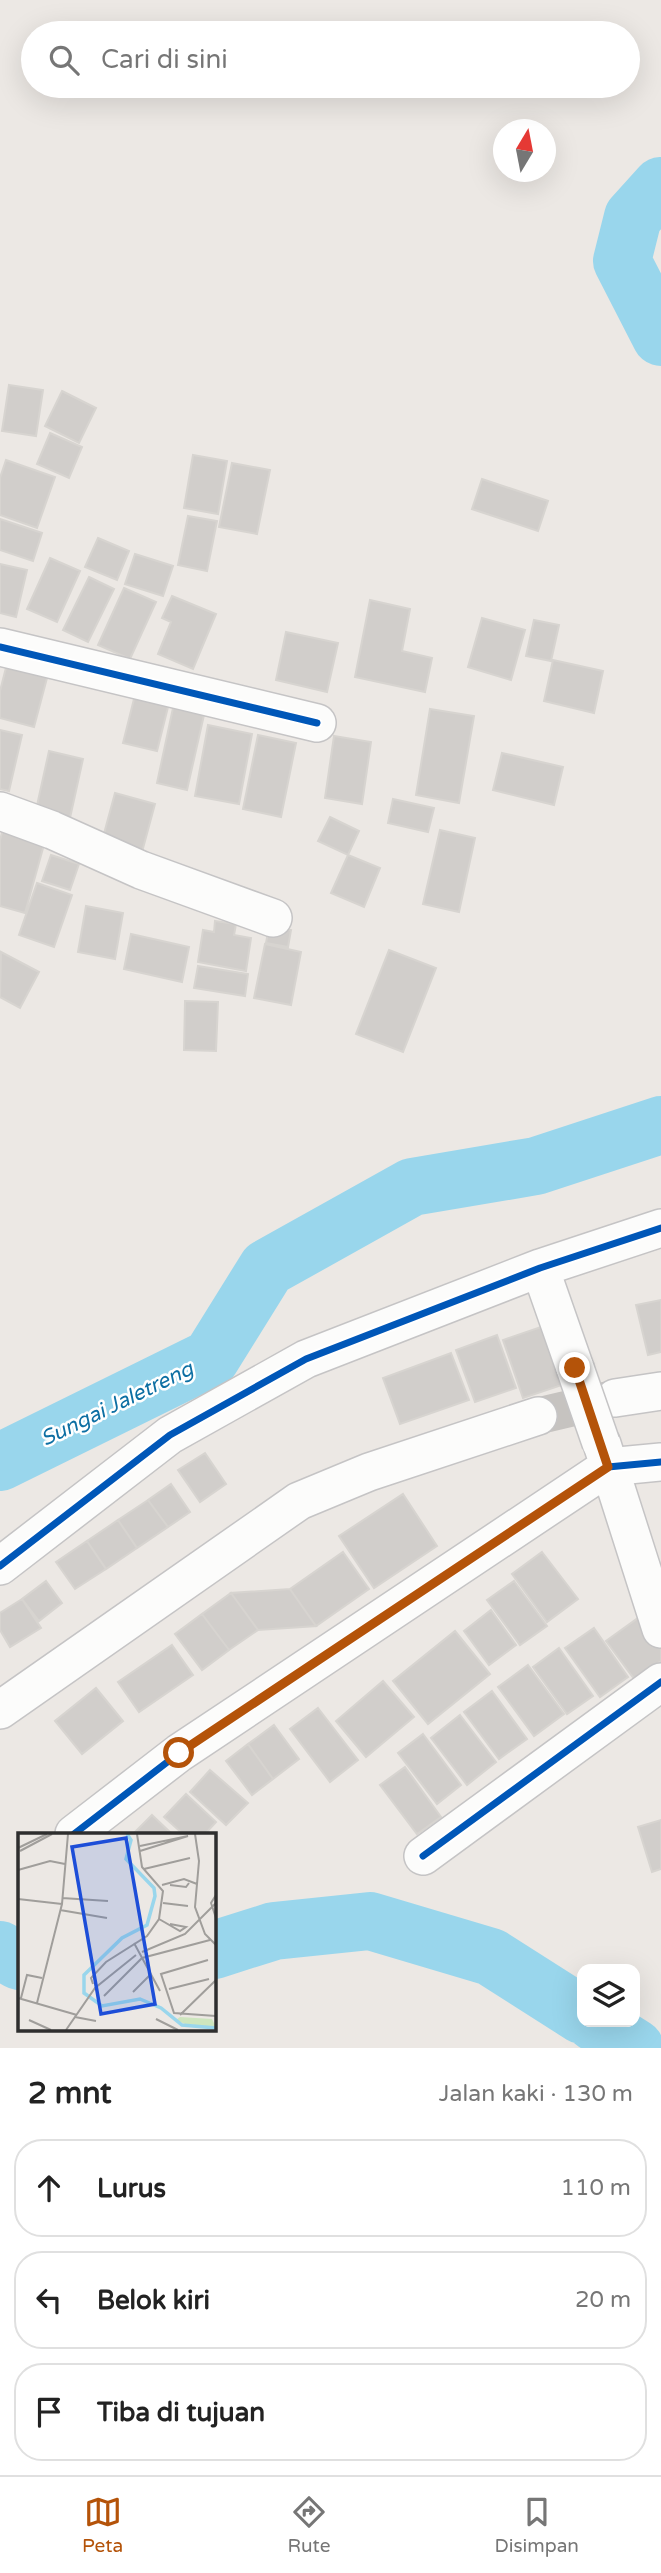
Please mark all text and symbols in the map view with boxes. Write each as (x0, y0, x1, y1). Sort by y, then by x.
search box (21, 21, 640, 98)
icon: search (45, 41, 83, 79)
text: Cari di sini (101, 44, 228, 75)
north arrow (493, 119, 556, 182)
route end (559, 1352, 590, 1383)
water label: Sungai Jaletreng (37, 1356, 199, 1452)
route start (163, 1737, 194, 1768)
inset map (18, 1833, 215, 2030)
map controls (577, 1964, 640, 2027)
button: layers (577, 1964, 640, 2027)
text: 2 mnt (28, 2075, 112, 2112)
text: Jalan kaki · 130 m (439, 2080, 633, 2108)
icon: ahead (30, 2169, 68, 2207)
text: Lurus (97, 2173, 166, 2204)
text: 110 m (561, 2174, 631, 2202)
icon: left (30, 2281, 68, 2319)
text: Belok kiri (97, 2285, 210, 2316)
text: 20 m (575, 2286, 631, 2314)
icon: arrive (30, 2393, 68, 2431)
text: Tiba di tujuan (97, 2397, 265, 2428)
tab: Peta (82, 2493, 123, 2557)
tab: Rute (287, 2493, 330, 2557)
tab: Disimpan (495, 2493, 579, 2557)

